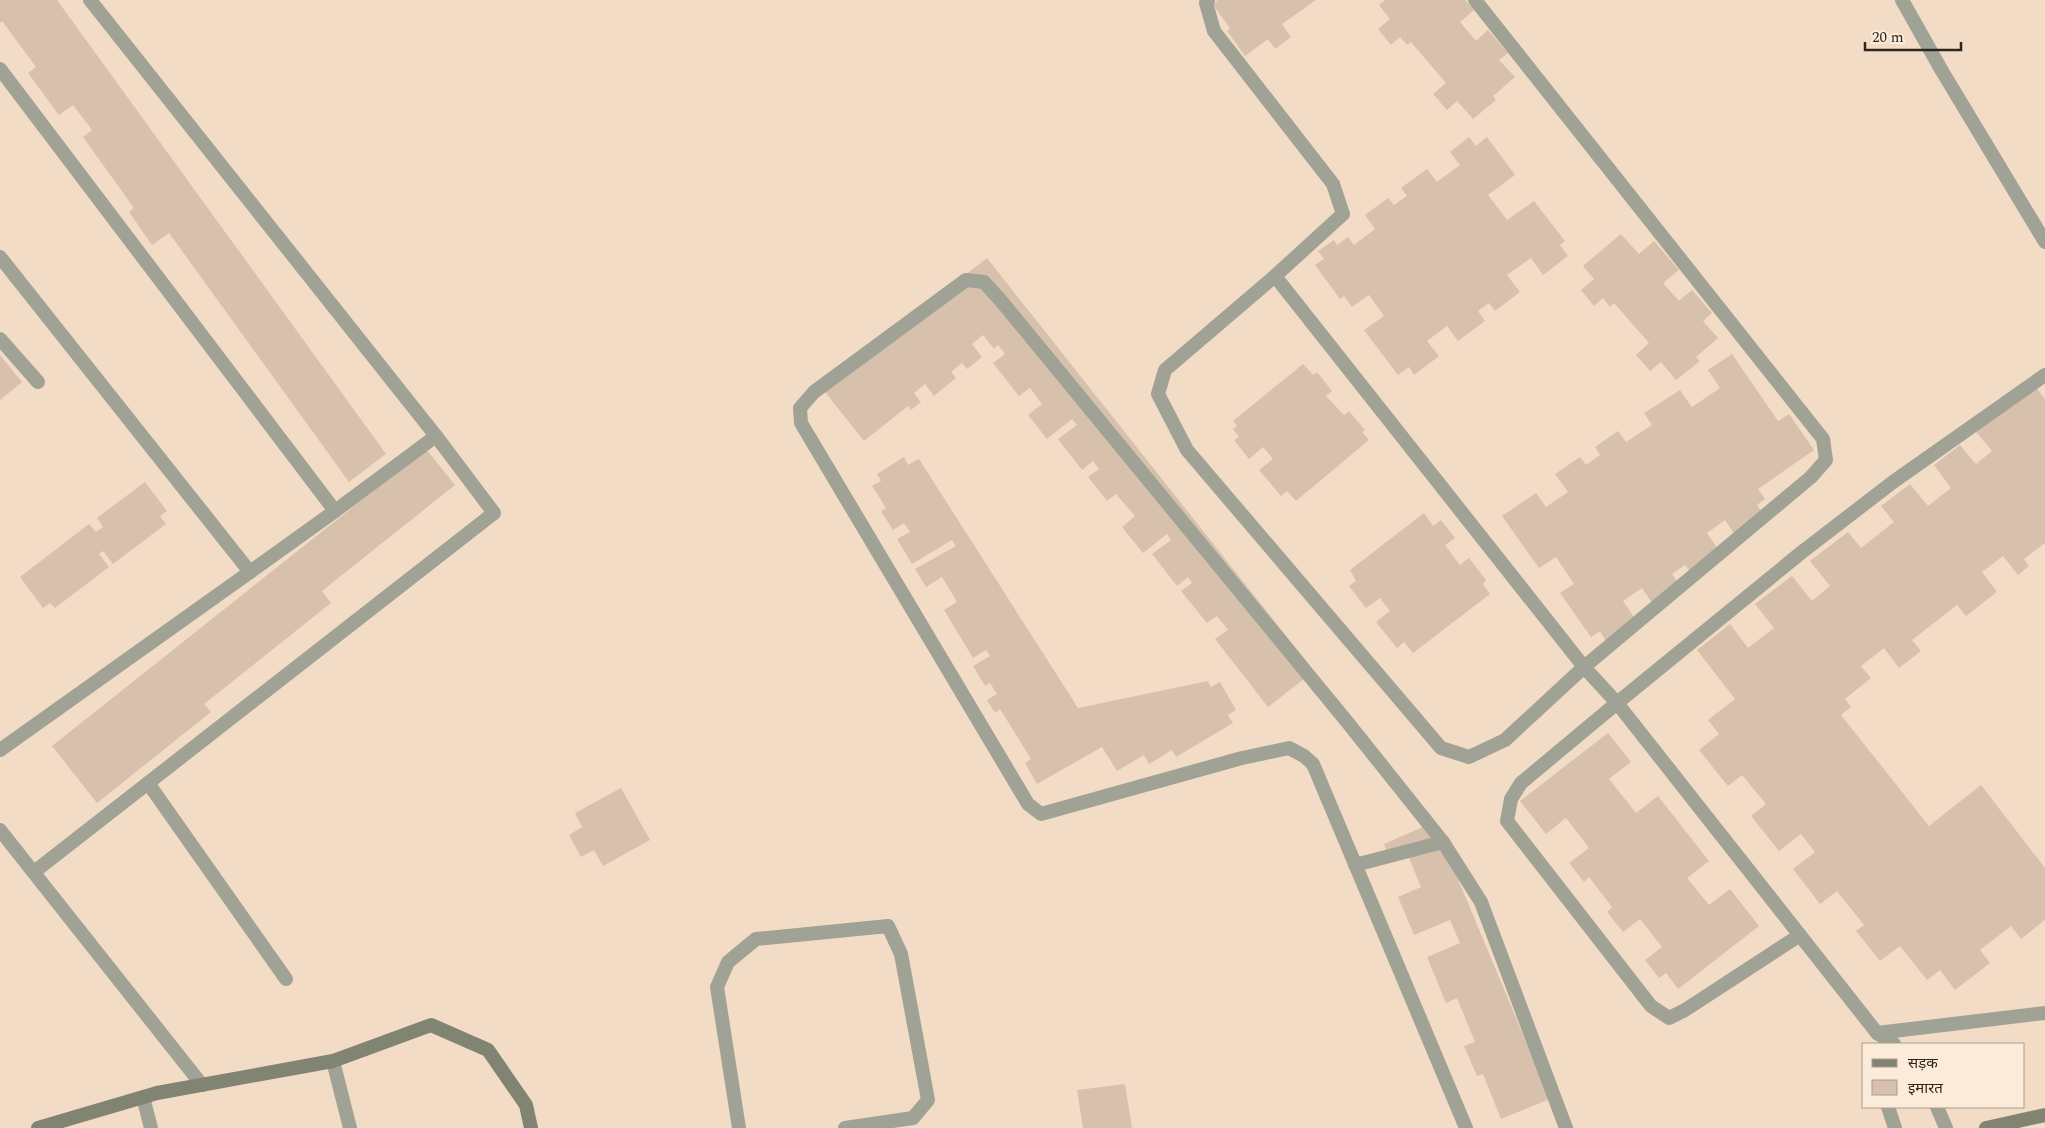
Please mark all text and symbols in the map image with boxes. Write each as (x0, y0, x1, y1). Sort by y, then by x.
scale bar (1865, 20, 1961, 52)
text: 20 m (1872, 26, 1904, 49)
legend (1862, 1043, 2025, 1108)
text: सड़क (1908, 1052, 1938, 1075)
text: इमारत (1908, 1077, 1943, 1100)

